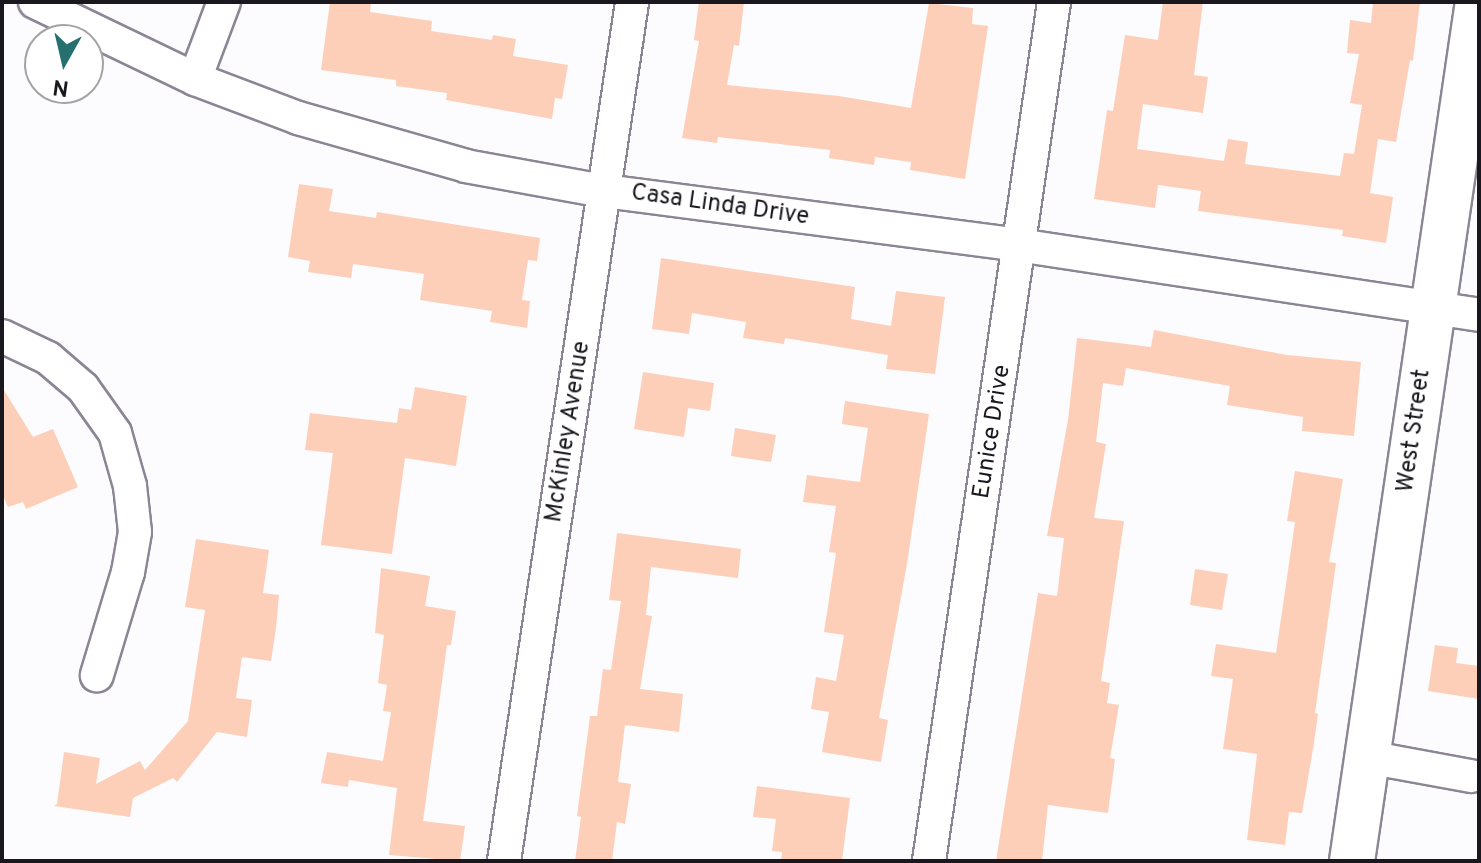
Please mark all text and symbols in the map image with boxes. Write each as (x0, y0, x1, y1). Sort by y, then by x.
north arrow (24, 24, 104, 104)
text: N (51, 72, 71, 101)
street label: Casa Linda Drive (629, 179, 811, 233)
street label: McKinley Avenue (540, 339, 598, 525)
street label: Eunice Drive (968, 363, 1018, 501)
street label: West Street (1392, 368, 1438, 494)

